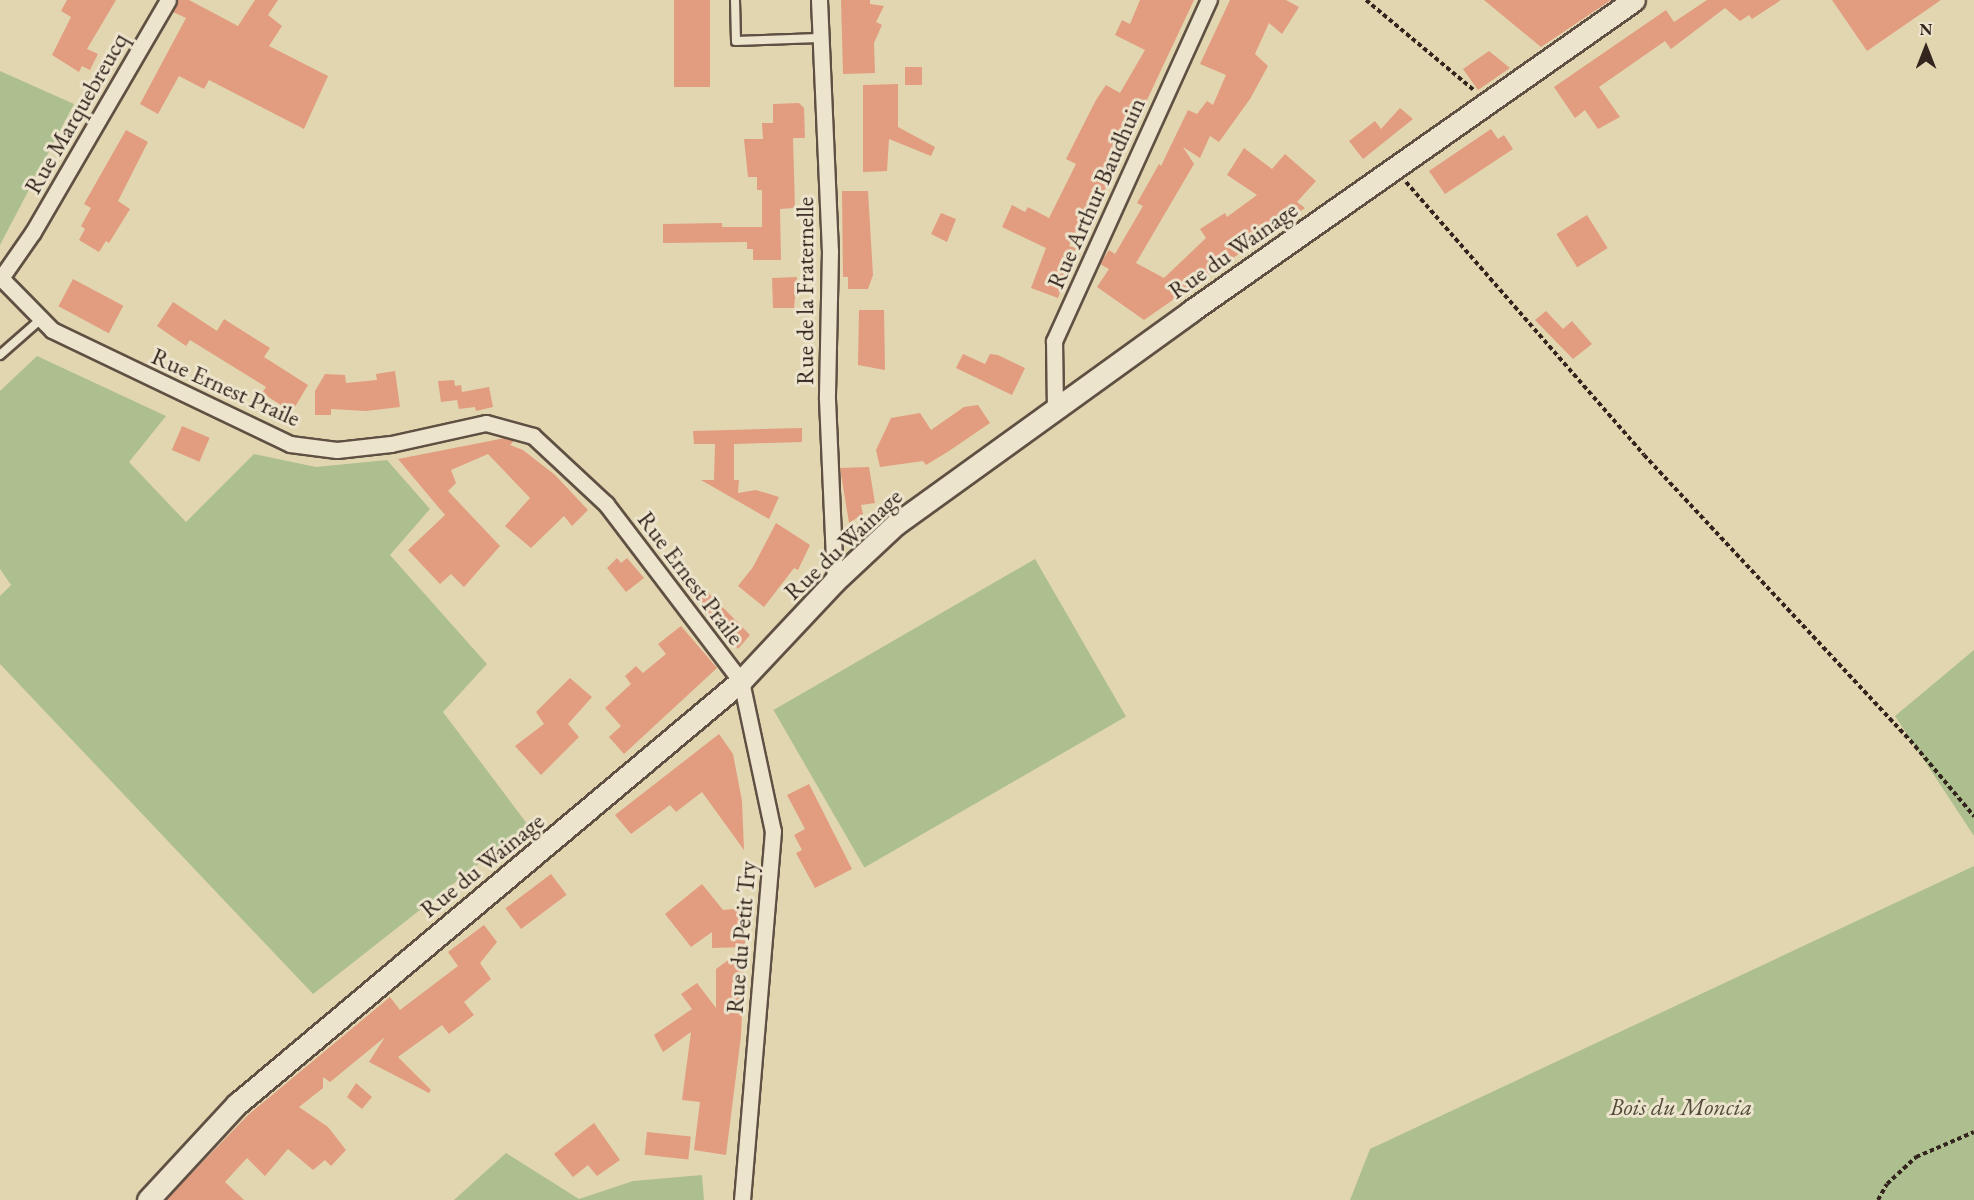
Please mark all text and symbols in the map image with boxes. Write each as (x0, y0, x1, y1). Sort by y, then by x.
north arrow (1896, 18, 1956, 78)
text: N (1920, 19, 1932, 40)
street label: Rue Marquebreucq (18, 27, 134, 199)
street label: Rue Arthur Baudhuin (1041, 93, 1151, 293)
street label: Rue du Wainage (1163, 195, 1303, 305)
street label: Rue de la Fraternelle (791, 197, 819, 385)
street label: Rue Ernest Praile (147, 341, 305, 433)
street label: Rue du Wainage (778, 482, 908, 606)
street label: Rue Ernest Praile (632, 506, 750, 650)
street label: Rue du Wainage (414, 806, 550, 924)
street label: Rue du Petit Try (720, 860, 762, 1014)
park label: Bois du Moncia (1610, 1093, 1752, 1121)

